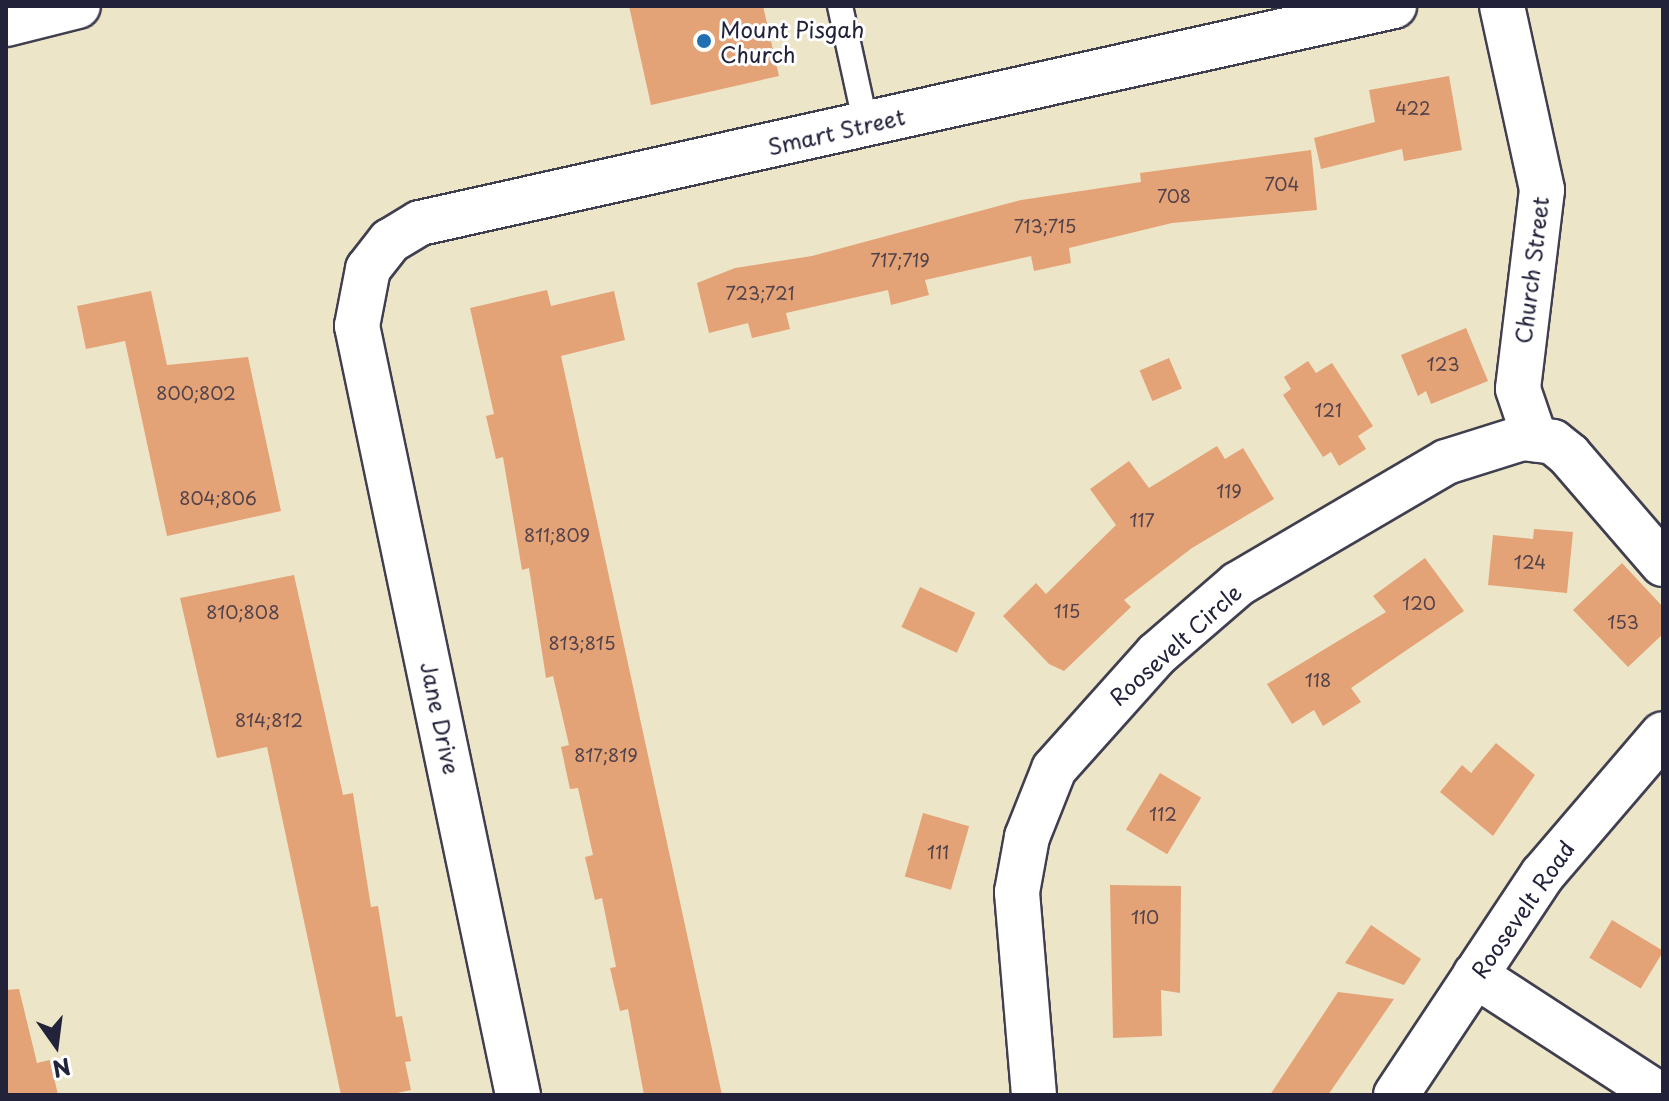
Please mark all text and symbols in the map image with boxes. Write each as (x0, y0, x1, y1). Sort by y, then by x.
place label: Mount Pisgah Church (720, 15, 864, 66)
marker: Mount Pisgah Church (695, 32, 713, 50)
house number: 422 (1395, 97, 1431, 119)
street label: Smart Street (765, 102, 907, 160)
house number: 704 (1265, 173, 1299, 195)
house number: 708 (1157, 185, 1191, 207)
street label: Church Street (1509, 195, 1553, 345)
house number: 713;715 (1014, 215, 1076, 237)
house number: 717;719 (870, 249, 930, 271)
house number: 723;721 (725, 282, 795, 304)
house number: 123 (1427, 353, 1459, 375)
house number: 800;802 (156, 382, 236, 404)
house number: 121 (1314, 399, 1342, 421)
house number: 119 (1216, 480, 1242, 502)
house number: 804;806 (179, 487, 257, 509)
house number: 117 (1129, 509, 1155, 531)
house number: 811;809 (524, 524, 590, 546)
house number: 124 (1514, 551, 1546, 573)
street label: Roosevelt Circle (1103, 578, 1247, 710)
house number: 120 (1402, 592, 1436, 614)
house number: 115 (1054, 600, 1080, 622)
house number: 810;808 (206, 601, 280, 623)
house number: 153 (1607, 611, 1639, 633)
house number: 813;815 (549, 632, 615, 654)
street label: Jane Drive (416, 659, 466, 777)
house number: 118 (1305, 669, 1331, 691)
house number: 814;812 (235, 709, 303, 731)
house number: 817;819 (574, 744, 638, 766)
house number: 112 (1149, 803, 1177, 825)
street label: Roosevelt Road (1465, 836, 1579, 982)
house number: 111 (927, 841, 949, 863)
house number: 110 (1131, 906, 1159, 928)
north arrow (16, 1005, 96, 1085)
text: N (49, 1051, 74, 1087)

